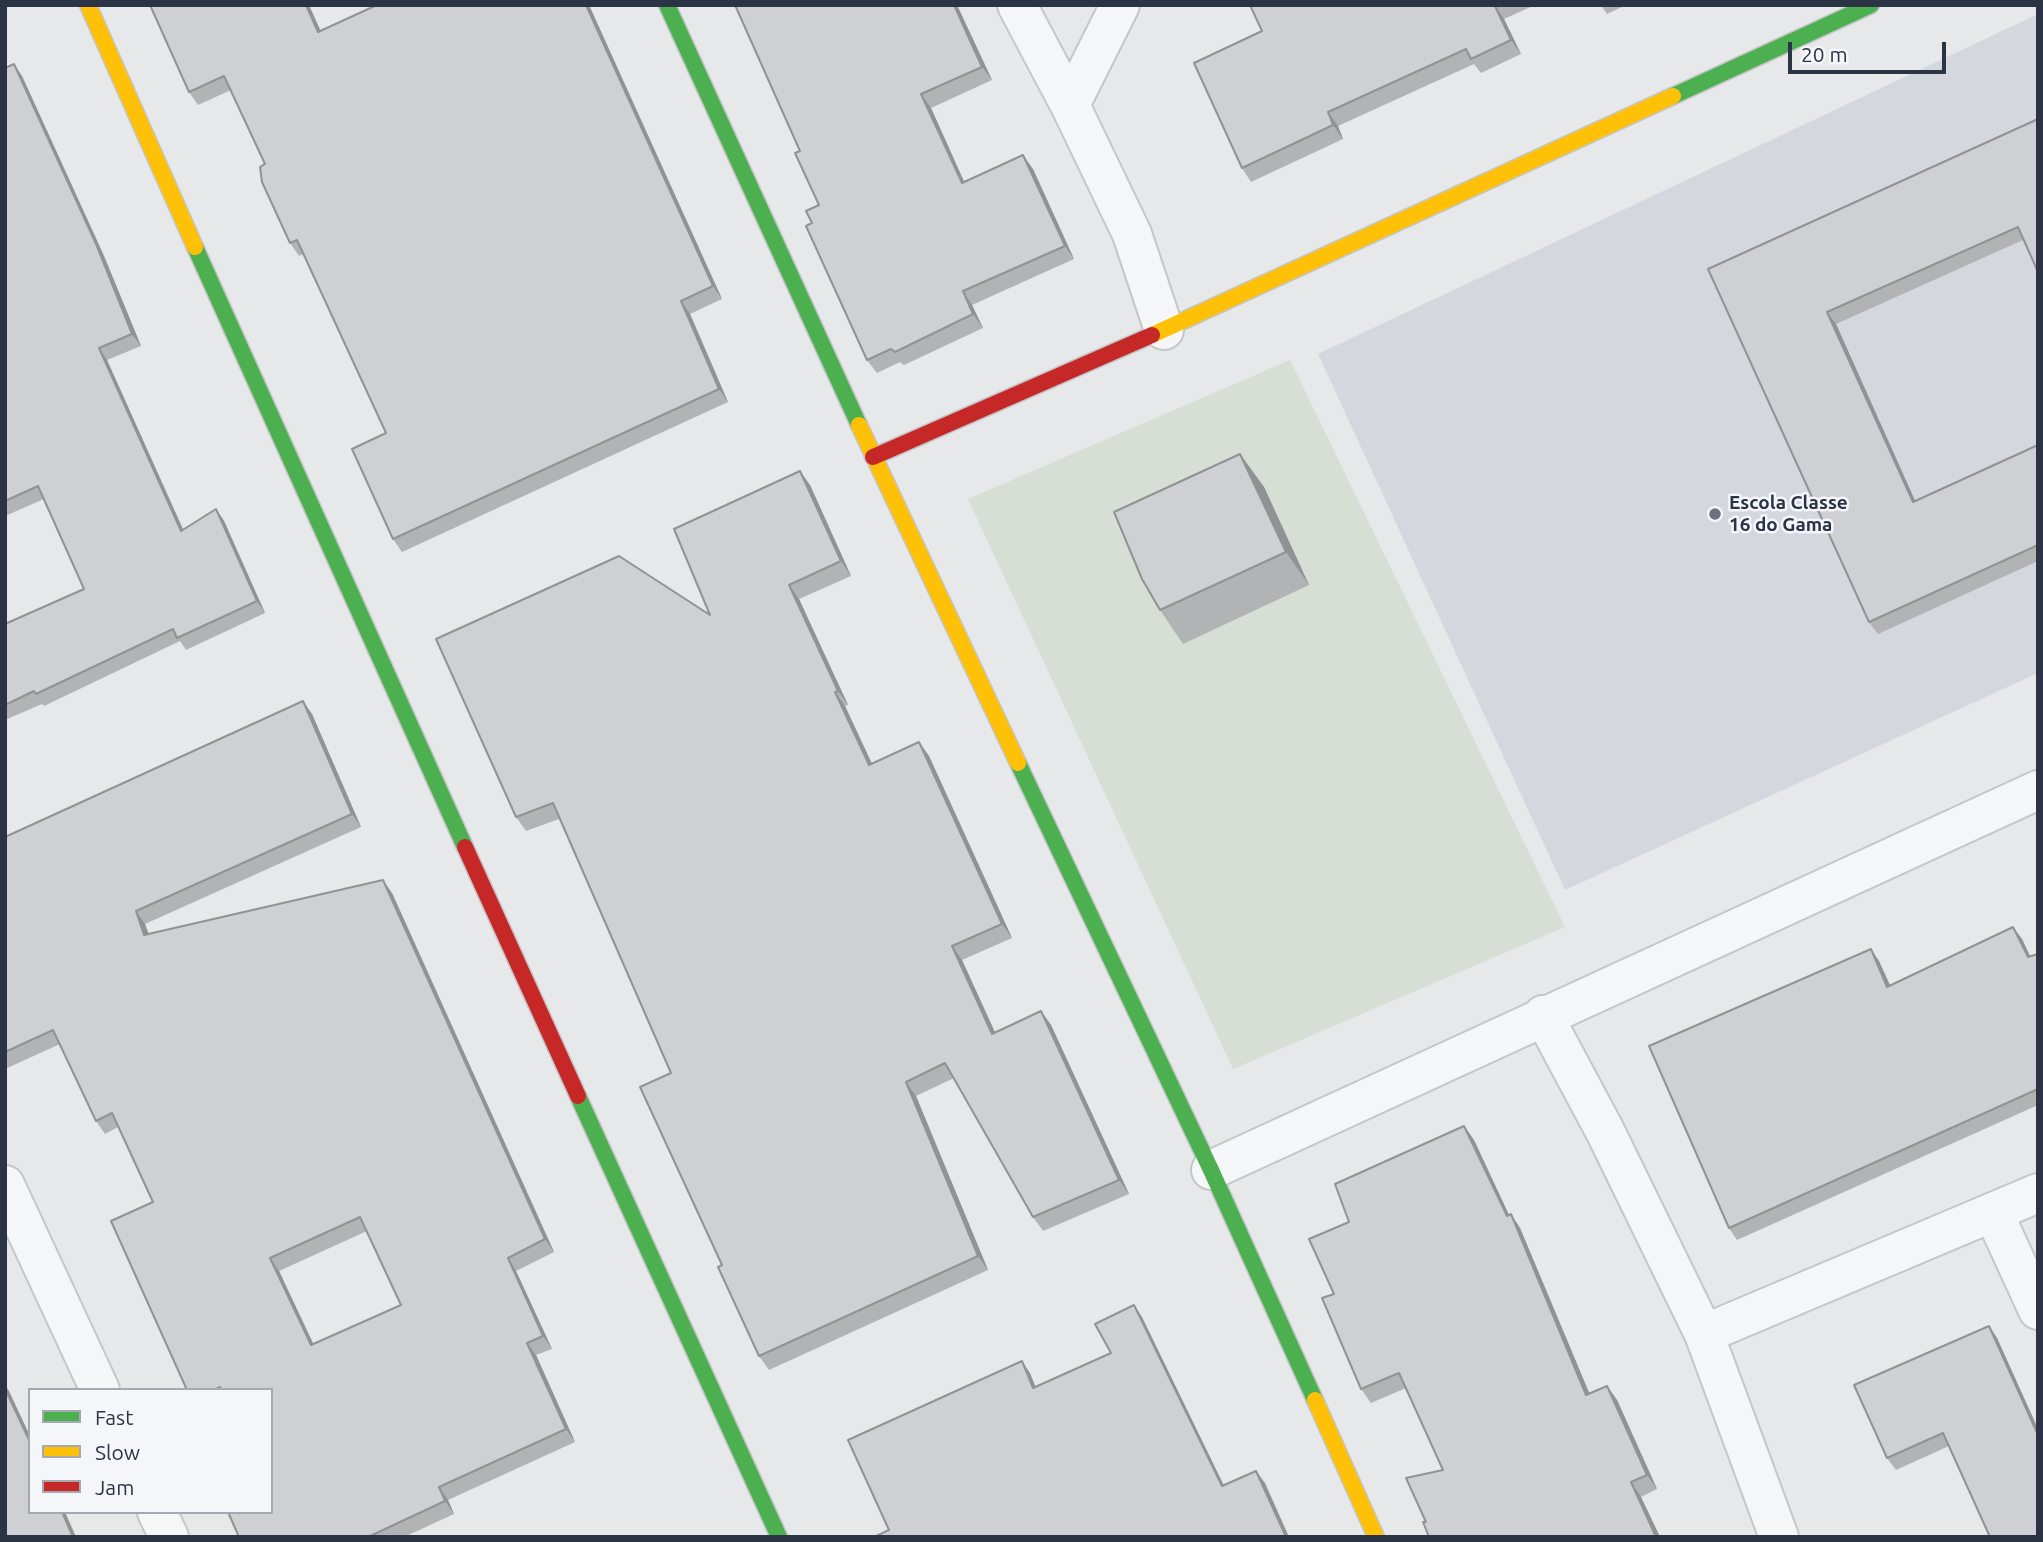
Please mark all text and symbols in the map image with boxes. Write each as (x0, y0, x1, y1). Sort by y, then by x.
scale bar (1791, 28, 1948, 72)
text: 20 m (1801, 42, 1848, 66)
place label: Escola Classe 16 do Gama (1729, 492, 1848, 536)
marker: Escola Classe 16 do Gama (1707, 506, 1723, 522)
legend (28, 1388, 273, 1514)
text: Fast (95, 1405, 133, 1429)
text: Slow (95, 1440, 140, 1464)
text: Jam (95, 1475, 134, 1499)

